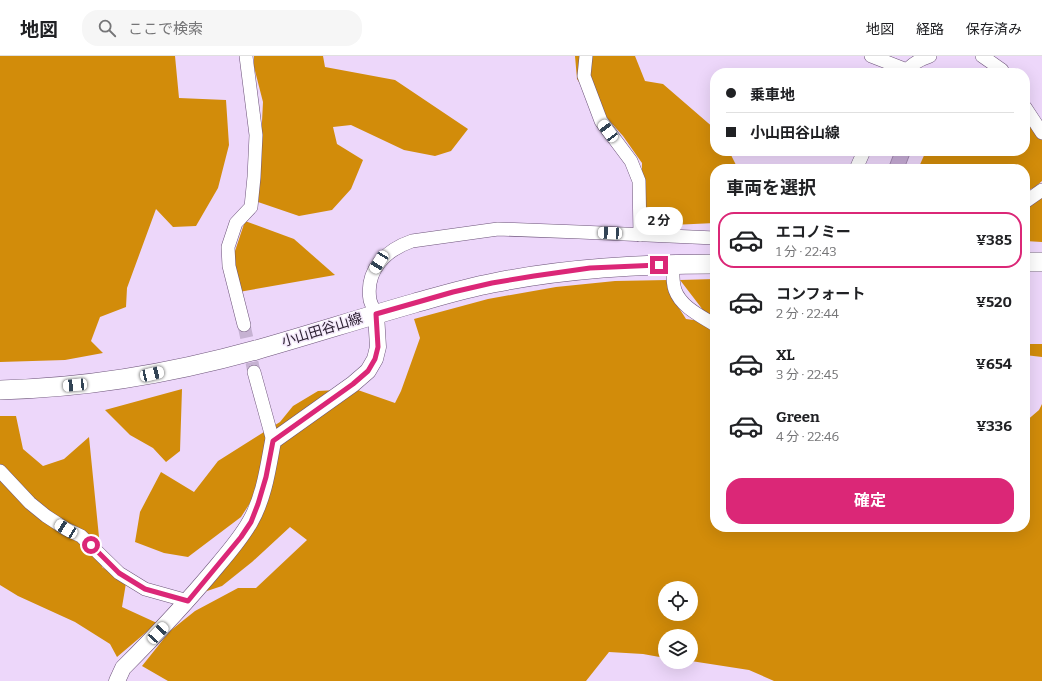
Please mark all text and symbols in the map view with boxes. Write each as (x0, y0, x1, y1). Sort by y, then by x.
search box (82, 10, 362, 46)
icon: search (96, 17, 118, 39)
text: 地図 (20, 18, 58, 41)
text: ここで検索 (128, 20, 203, 38)
text: 地図 (866, 21, 894, 38)
text: 経路 (916, 21, 944, 38)
text: 保存済み (966, 21, 1022, 38)
text: 乗車地 (750, 86, 795, 104)
car (596, 118, 620, 144)
text: 小山田谷山線 (750, 124, 840, 142)
text: 車両を選択 (726, 177, 816, 199)
callout: 2 分 (635, 207, 683, 235)
text: 2 分 (648, 213, 670, 228)
icon: car (728, 222, 764, 258)
text: エコノミー (776, 223, 851, 241)
car (598, 226, 622, 240)
text: ¥385 (976, 231, 1012, 249)
text: 1 分 · 22:43 (776, 244, 837, 259)
car (368, 249, 390, 275)
route end (650, 256, 668, 274)
icon: car (728, 284, 764, 320)
text: コンフォート (776, 285, 866, 303)
text: ¥520 (976, 293, 1012, 311)
text: 2 分 · 22:44 (776, 306, 839, 321)
street label: 小山田谷山線 (279, 310, 365, 350)
icon: car (728, 346, 764, 382)
text: XL (776, 346, 795, 364)
text: ¥654 (976, 355, 1012, 373)
car (139, 365, 165, 383)
text: 3 分 · 22:45 (776, 367, 838, 382)
car (63, 378, 87, 392)
icon: car (728, 408, 764, 444)
text: Green (776, 408, 820, 426)
text: ¥336 (976, 417, 1012, 435)
text: 4 分 · 22:46 (776, 429, 839, 444)
button: 確定 (726, 478, 1014, 524)
car (53, 518, 79, 540)
route start (82, 536, 100, 554)
map controls (658, 581, 698, 669)
button: locate (658, 581, 698, 621)
car (145, 620, 171, 646)
button: layers (658, 629, 698, 669)

